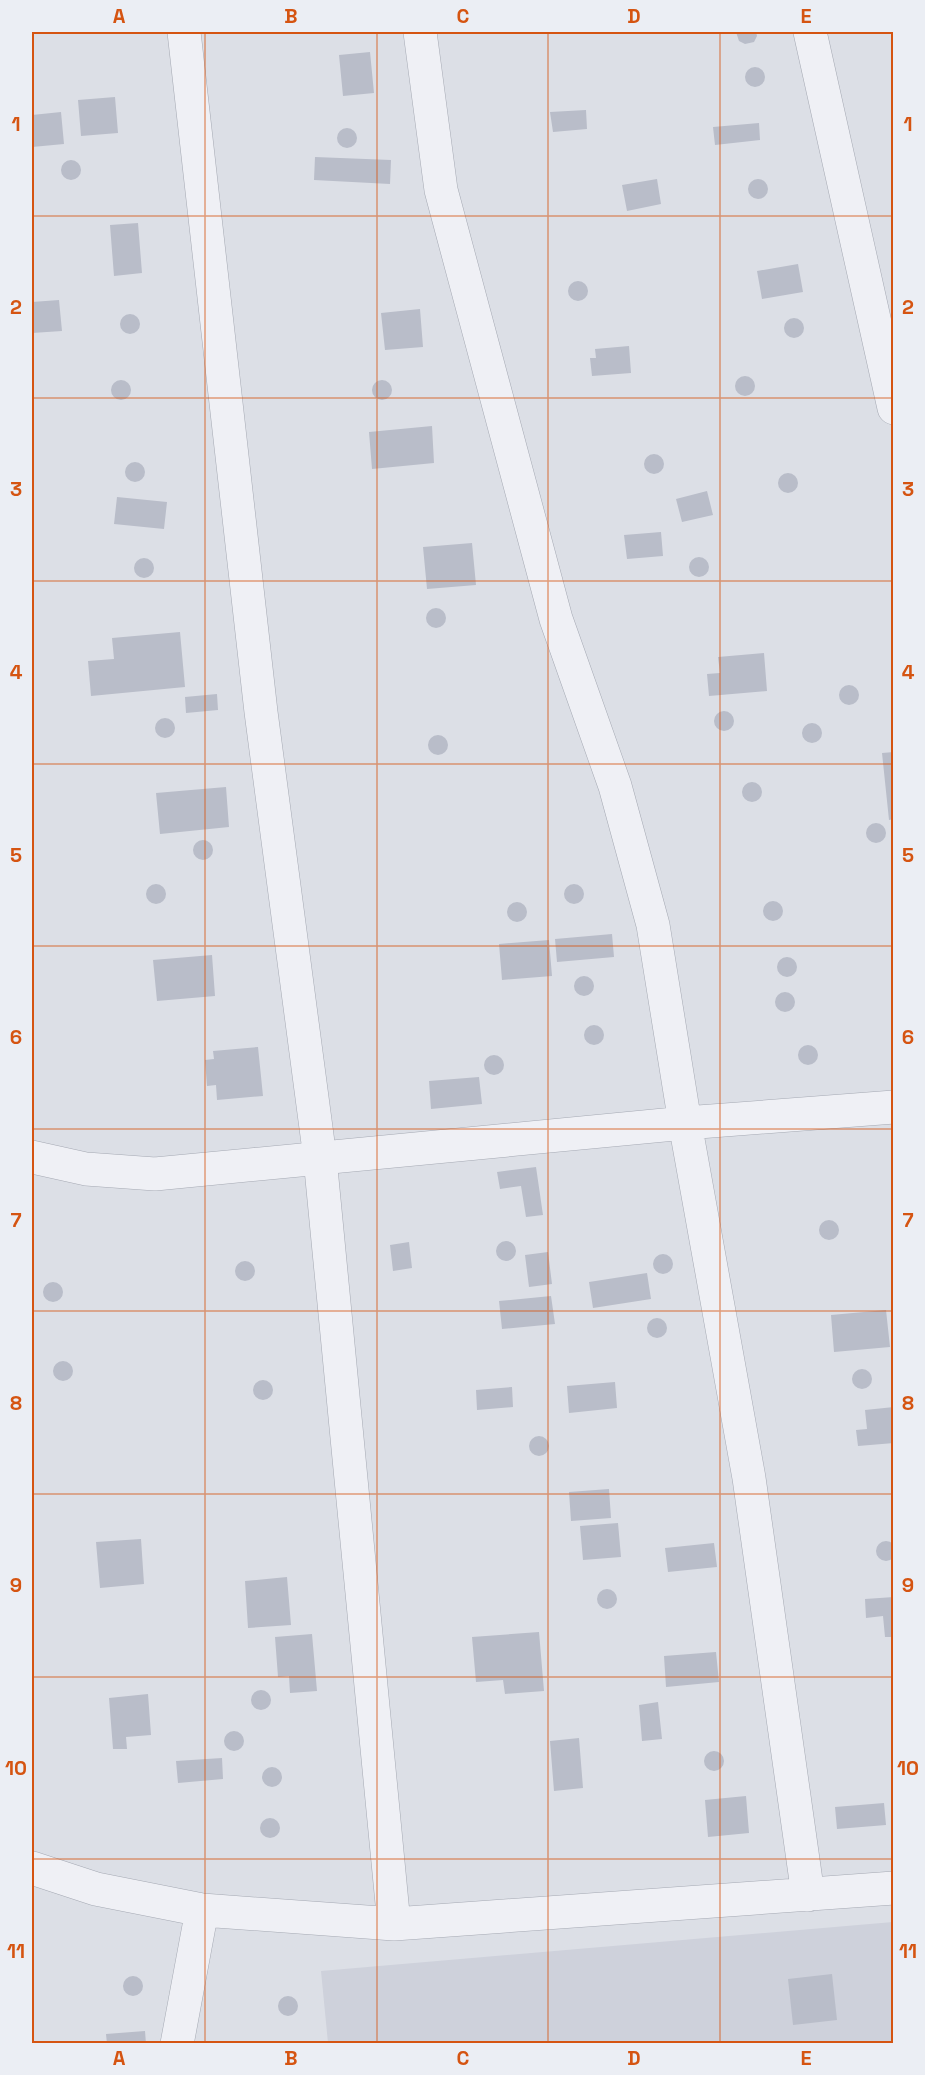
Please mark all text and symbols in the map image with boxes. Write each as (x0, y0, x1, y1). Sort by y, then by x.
text: A (113, 3, 126, 29)
text: B (284, 3, 298, 29)
text: C (457, 3, 470, 29)
text: D (627, 3, 641, 29)
text: E (800, 3, 812, 29)
text: 1 (11, 111, 21, 137)
text: 1 (903, 111, 913, 137)
text: 2 (10, 294, 22, 320)
text: 2 (902, 294, 914, 320)
text: 3 (10, 476, 22, 502)
text: 3 (902, 476, 914, 502)
text: 4 (10, 659, 23, 685)
text: 4 (902, 659, 915, 685)
text: 5 (10, 842, 22, 868)
text: 5 (902, 842, 914, 868)
text: 6 (10, 1024, 22, 1050)
text: 6 (902, 1024, 914, 1050)
text: 7 (10, 1207, 22, 1233)
text: 7 (902, 1207, 914, 1233)
text: 8 (10, 1390, 22, 1416)
text: 8 (902, 1390, 914, 1416)
text: 9 (10, 1572, 22, 1598)
text: 9 (902, 1572, 914, 1598)
text: 10 (5, 1755, 27, 1781)
text: 10 (897, 1755, 919, 1781)
text: 11 (7, 1938, 25, 1964)
text: 11 (899, 1938, 917, 1964)
text: A (113, 2045, 126, 2071)
text: B (284, 2045, 298, 2071)
text: C (457, 2045, 470, 2071)
text: D (627, 2045, 641, 2071)
text: E (800, 2045, 812, 2071)

